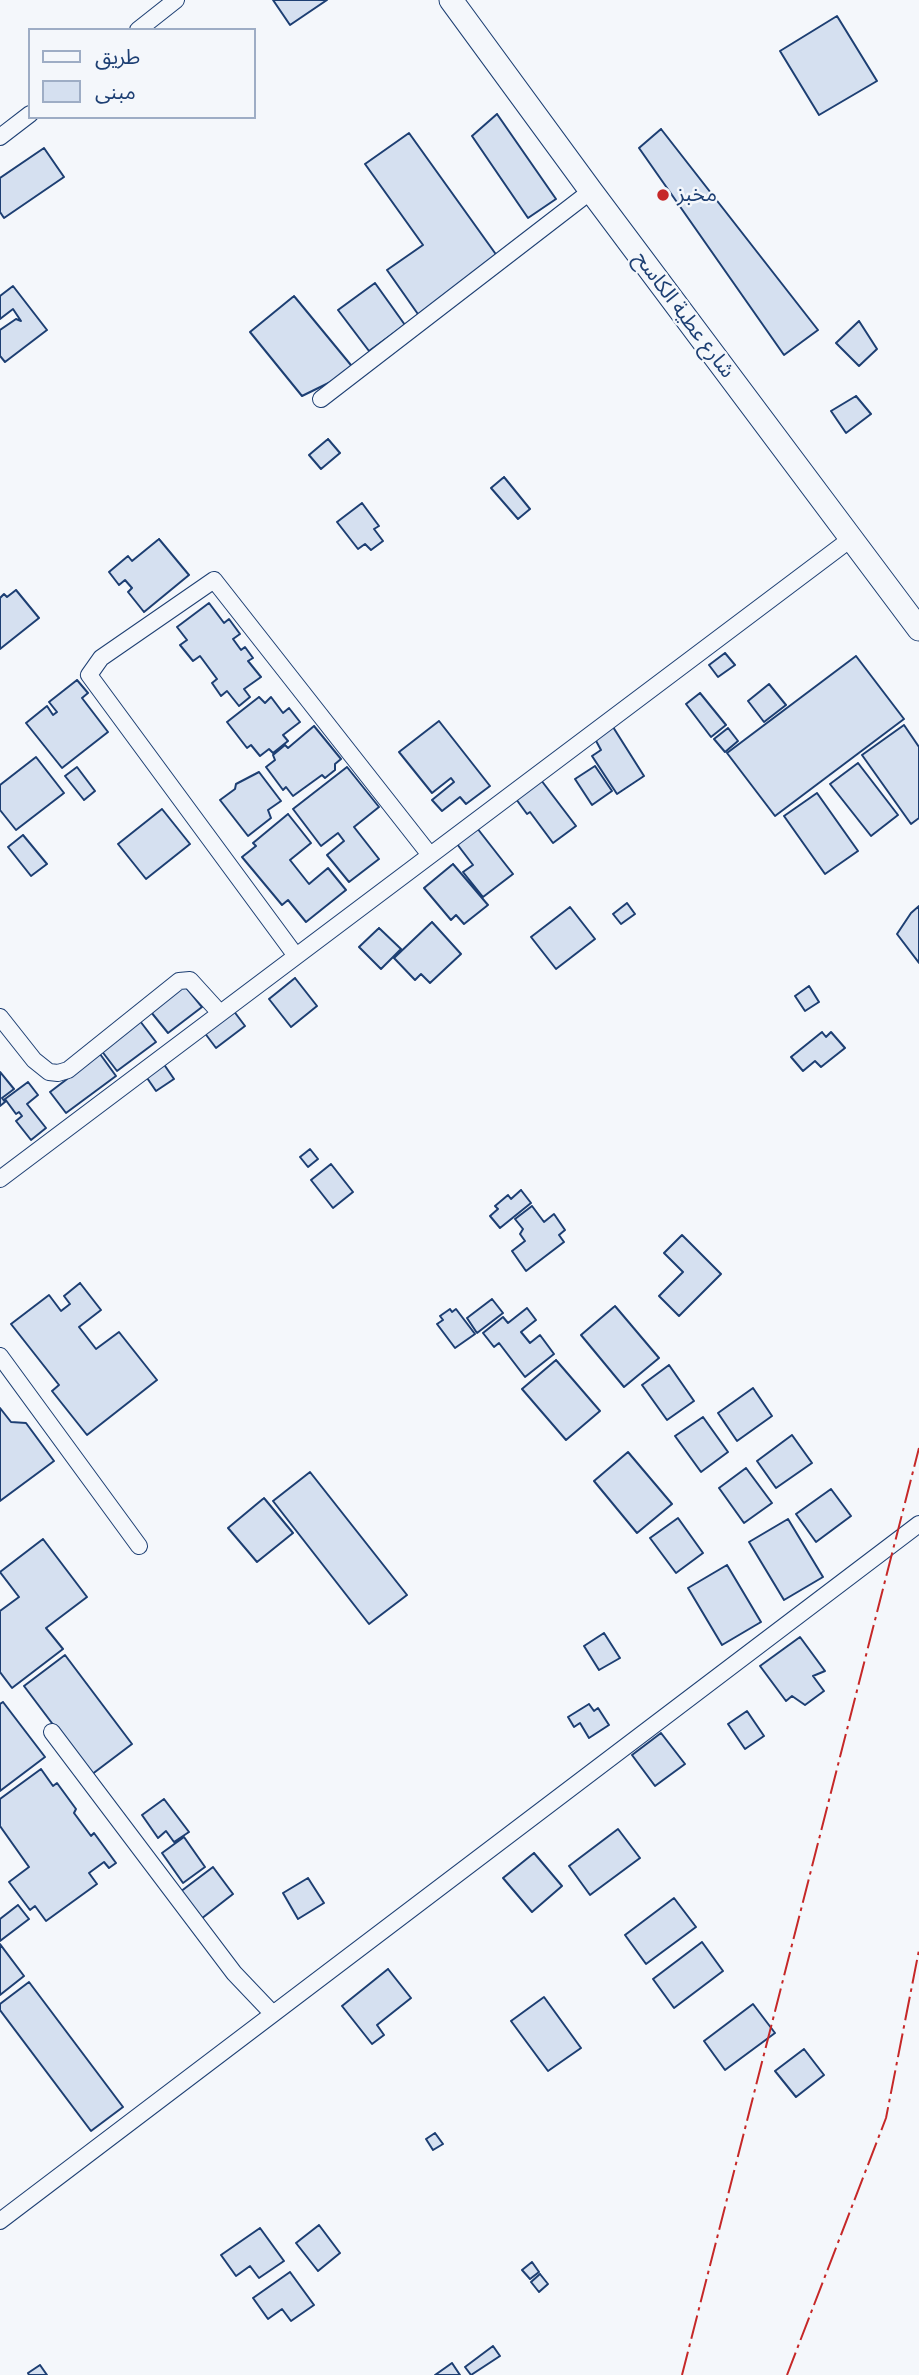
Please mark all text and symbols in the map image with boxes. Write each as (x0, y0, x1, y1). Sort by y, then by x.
legend (28, 28, 256, 119)
text: طريق (95, 42, 140, 70)
text: مبنى (95, 77, 136, 105)
place label: مخبز (677, 182, 717, 208)
marker: مخبز (655, 187, 671, 203)
street label: شارع عطية الكاسح (628, 247, 740, 383)

